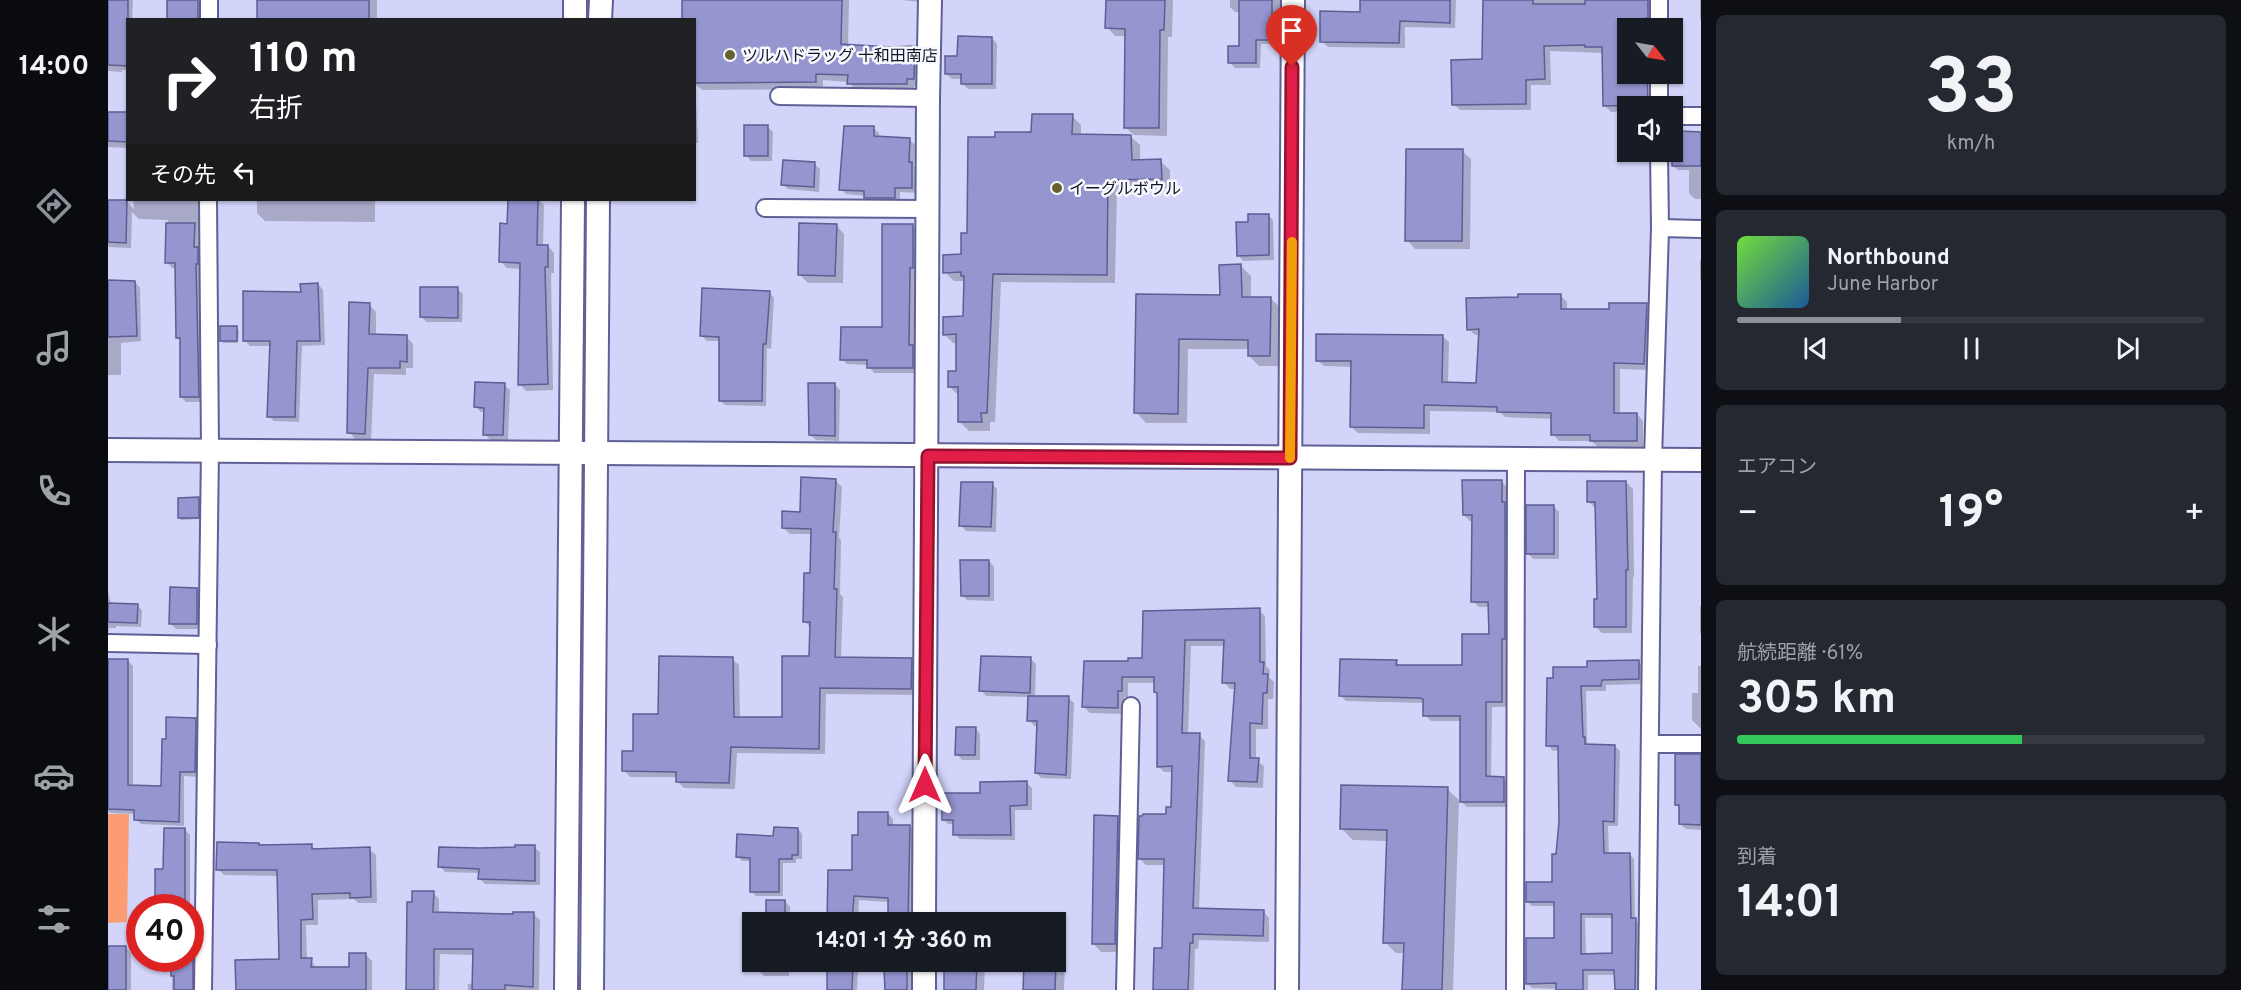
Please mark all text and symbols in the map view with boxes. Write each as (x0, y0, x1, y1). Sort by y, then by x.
pin (1266, 5, 1317, 67)
icon: arrive (1275, 14, 1308, 47)
north arrow (1617, 18, 1683, 84)
map controls (1617, 18, 1683, 162)
text: 110 m (249, 34, 358, 87)
icon: right (150, 42, 228, 120)
text: 33 (1924, 42, 2018, 141)
place label: ツルハドラッグ 十和田南店 (742, 47, 938, 67)
marker: ツルハドラッグ 十和田南店 (723, 48, 737, 62)
text: 14:00 (19, 50, 89, 84)
text: 右折 (249, 93, 303, 127)
button: sound (1617, 96, 1683, 162)
text: km/h (1947, 131, 1995, 157)
icon: left (228, 156, 261, 189)
text: その先 (150, 163, 216, 190)
place label: イーグルボウル (1069, 180, 1181, 200)
marker: イーグルボウル (1050, 181, 1064, 195)
icon: directions (33, 185, 75, 227)
text: Northbound (1827, 245, 1950, 272)
text: June Harbor (1827, 272, 1939, 298)
icon: music (33, 327, 75, 369)
icon: previous (1799, 332, 1832, 365)
icon: pause (1955, 332, 1988, 365)
icon: next (2111, 332, 2144, 365)
text: エアコン (1737, 455, 1817, 481)
icon: phone (33, 470, 75, 512)
text: 19° (1939, 486, 2003, 543)
text: − (1737, 494, 1758, 536)
text: + (2184, 494, 2205, 536)
icon: climate (33, 613, 75, 655)
text: 航続距離 · 61% (1737, 641, 1863, 667)
text: 305 km (1737, 672, 1896, 729)
position arrow (893, 753, 957, 817)
icon: car (33, 755, 75, 797)
text: 到着 (1737, 845, 1777, 871)
text: 14:01 (1737, 876, 1842, 933)
speed limit sign: 40 (126, 894, 204, 972)
icon: filters (33, 898, 75, 940)
text: 14:01 · 1 分 · 360 m (816, 928, 992, 955)

